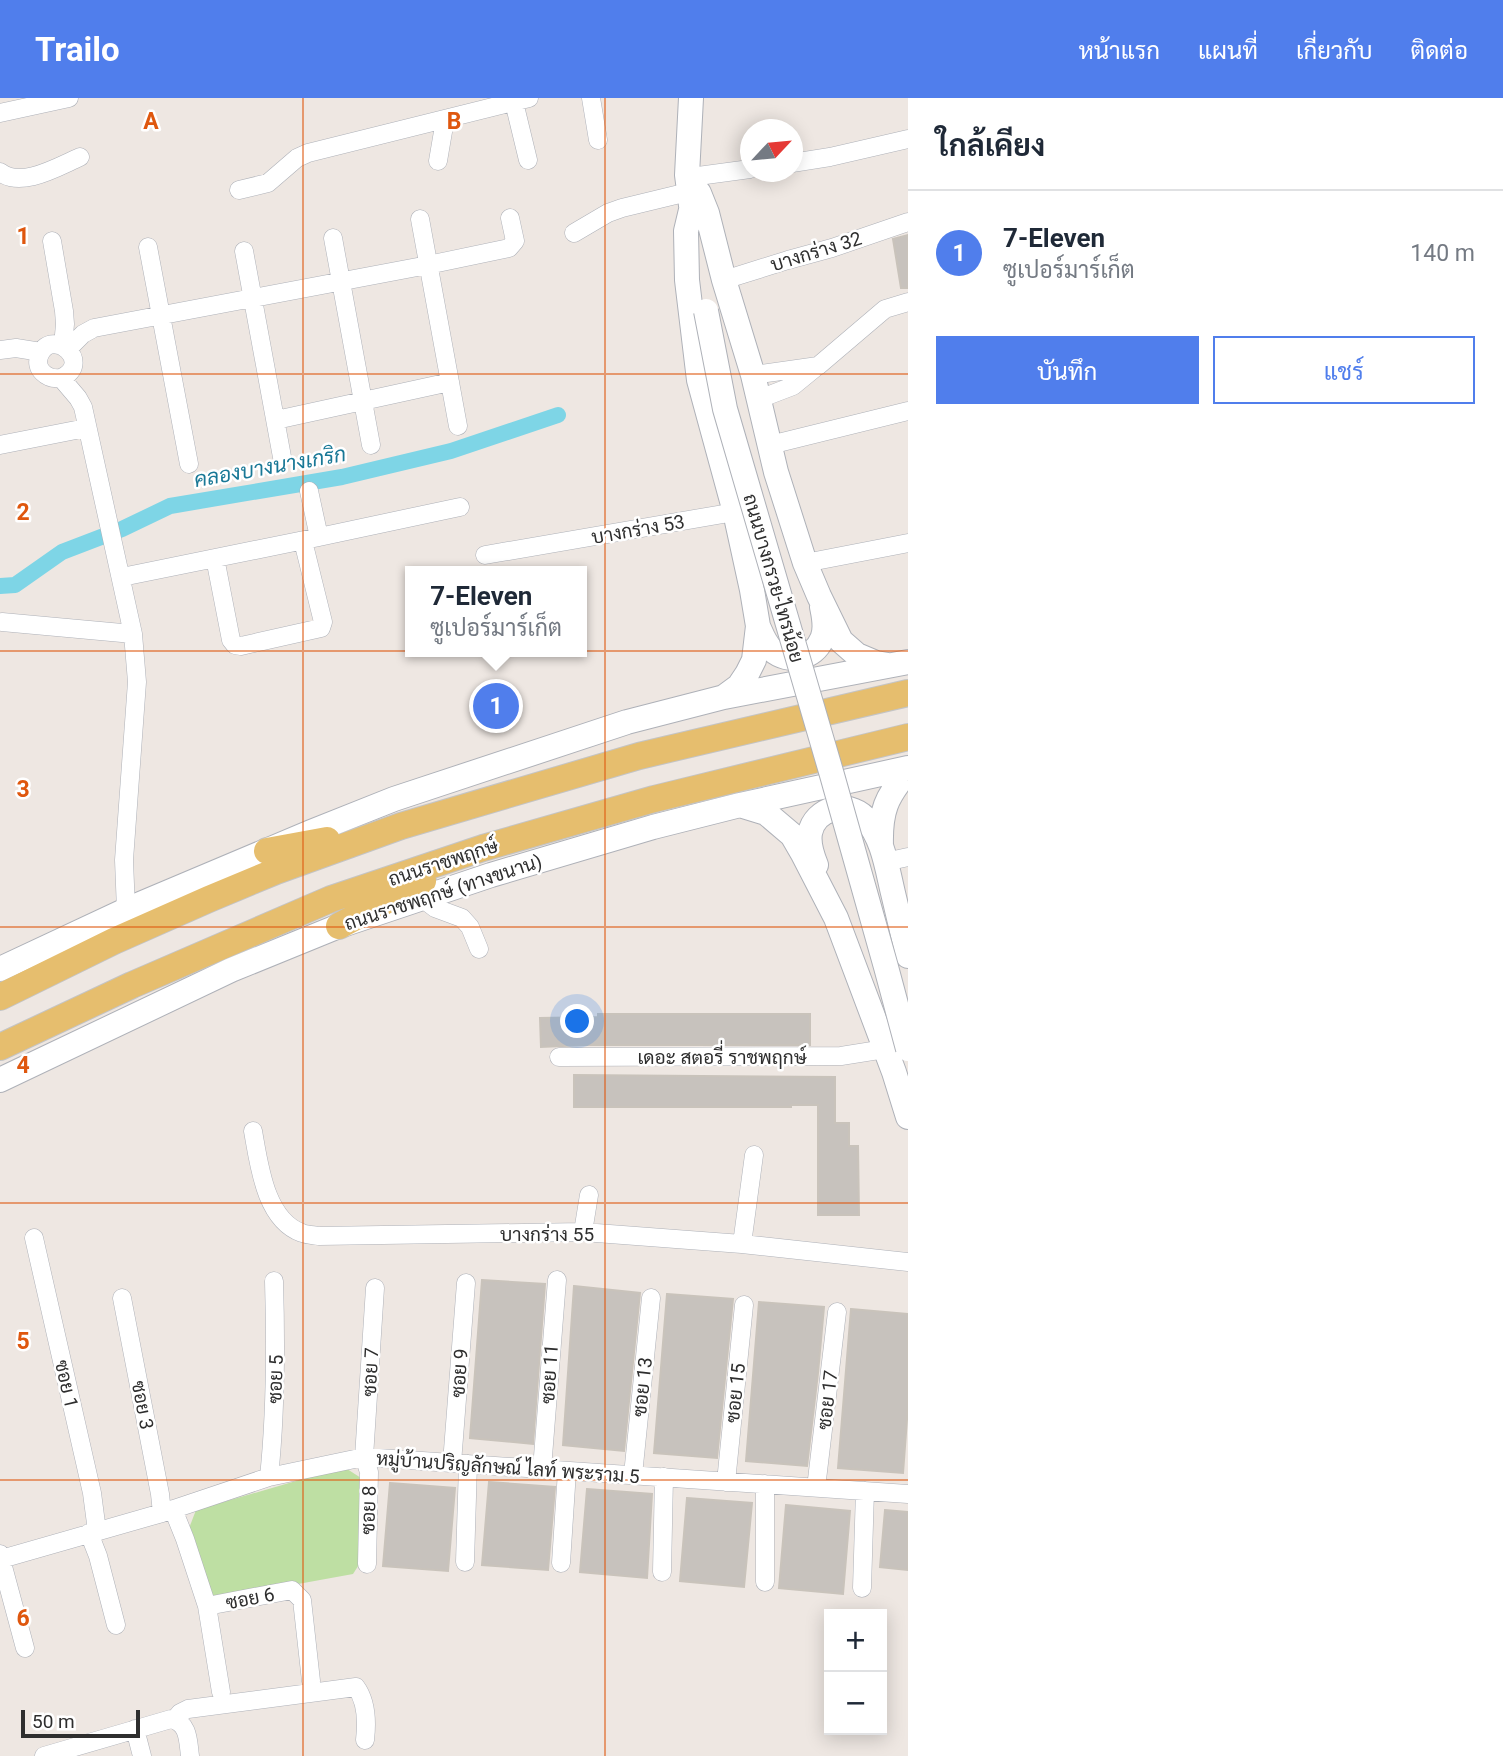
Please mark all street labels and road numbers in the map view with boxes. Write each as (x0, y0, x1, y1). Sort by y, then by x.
street label: บางกร่าง 32 (768, 227, 865, 276)
street label: ถนนบางกรวย-ไทรน้อย (738, 491, 810, 665)
street label: บางกร่าง 53 (590, 510, 686, 549)
street label: ถนนราชพฤกษ์ (385, 833, 502, 891)
street label: ถนนราชพฤกษ์ (ทางขนาน) (341, 849, 545, 935)
street label: เดอะ สตอรี่ ราชพฤกษ์ (637, 1040, 808, 1069)
street label: บางกร่าง 55 (500, 1223, 594, 1246)
street label: ซอย 11 (536, 1343, 563, 1405)
street label: ซอย 7 (358, 1347, 383, 1397)
street label: ซอย 9 (446, 1348, 473, 1398)
street label: ซอย 5 (263, 1354, 288, 1404)
street label: ซอย 13 (628, 1356, 657, 1418)
street label: ซอย 1 (50, 1358, 83, 1411)
street label: ซอย 15 (721, 1362, 750, 1424)
street label: ซอย 17 (812, 1369, 843, 1431)
street label: ซอย 3 (127, 1379, 158, 1431)
street label: หมู่บ้านปริญลักษณ์ ไลท์ พระราม 5 (375, 1446, 641, 1490)
street label: ซอย 8 (356, 1485, 381, 1535)
street label: ซอย 6 (224, 1583, 276, 1614)

